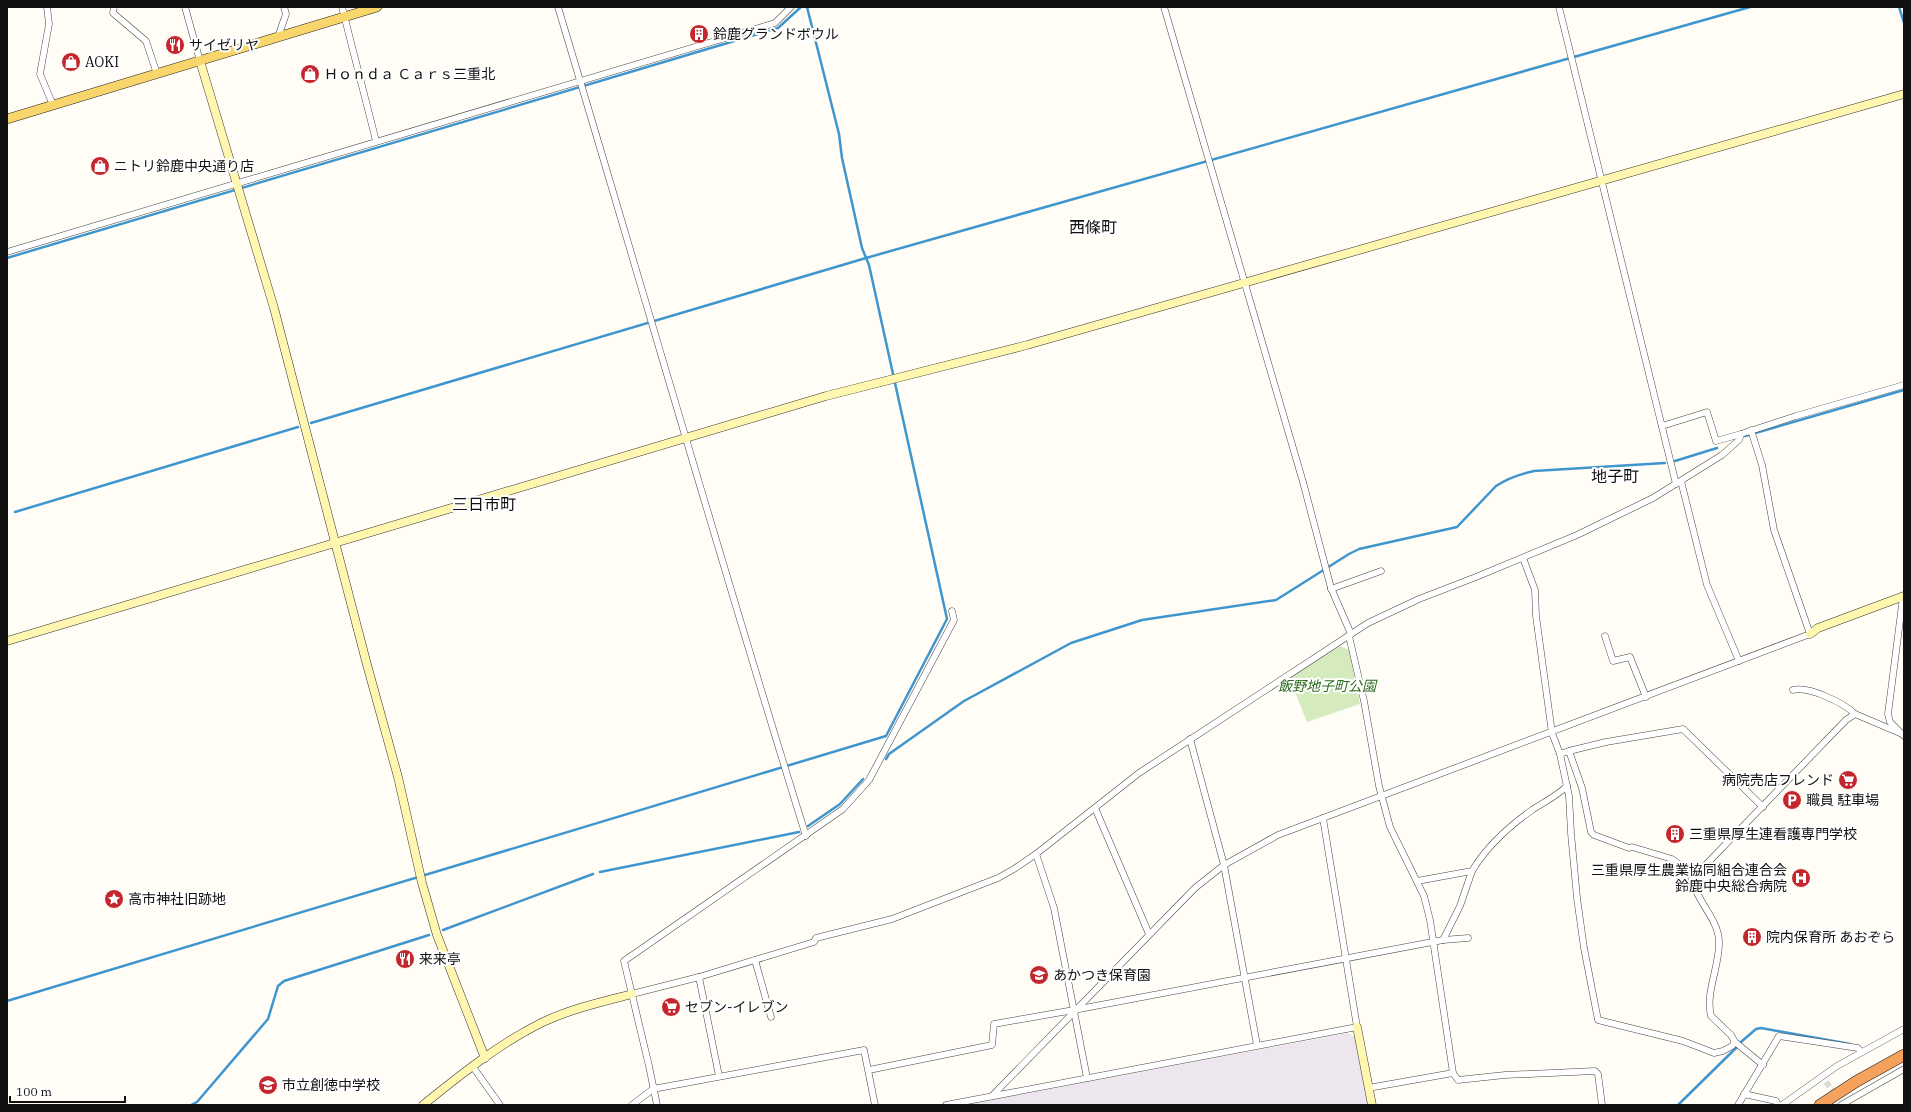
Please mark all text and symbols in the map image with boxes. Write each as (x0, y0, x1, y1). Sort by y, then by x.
building icon: 鈴鹿グランドボウル (688, 23, 710, 45)
place label: 鈴鹿グランドボウル (713, 25, 839, 43)
restaurant icon: サイゼリヤ (164, 34, 186, 56)
place label: サイゼリヤ (189, 36, 259, 54)
shop icon: AOKI (60, 51, 82, 73)
place label: AOKI (85, 53, 119, 71)
shop icon: Ｈｏｎｄａ Ｃａｒｓ三重北 (299, 63, 321, 85)
place label: Ｈｏｎｄａ Ｃａｒｓ三重北 (324, 65, 495, 83)
shop icon: ニトリ鈴鹿中央通り店 (89, 155, 111, 177)
place label: ニトリ鈴鹿中央通り店 (114, 157, 254, 175)
district label: 西條町 (1069, 217, 1117, 237)
district label: 地子町 (1591, 466, 1639, 486)
district label: 三日市町 (452, 494, 516, 514)
park label: 飯野地子町公園 (1278, 677, 1378, 695)
supermarket icon: 病院売店フレンド (1837, 769, 1859, 791)
place label: 病院売店フレンド (1722, 771, 1834, 789)
parking icon: 職員 駐車場 (1781, 789, 1803, 811)
place label: 職員 駐車場 (1806, 791, 1879, 809)
building icon: 三重県厚生連看護専門学校 (1664, 823, 1686, 845)
place label: 三重県厚生連看護専門学校 (1689, 825, 1857, 843)
place label: 三重県厚生農業協同組合連合会 鈴鹿中央総合病院 (1591, 861, 1787, 895)
hospital icon: 三重県厚生農業協同組合連合会 鈴鹿中央総合病院 (1790, 867, 1812, 889)
place icon: 高市神社旧跡地 (103, 888, 125, 910)
place label: 高市神社旧跡地 (128, 890, 226, 908)
building icon: 院内保育所 あおぞら (1741, 926, 1763, 948)
place label: 院内保育所 あおぞら (1766, 928, 1895, 946)
restaurant icon: 来来亭 (394, 948, 416, 970)
place label: 来来亭 (419, 950, 461, 968)
school or university icon: あかつき保育園 (1028, 964, 1050, 986)
place label: あかつき保育園 (1053, 966, 1151, 984)
supermarket icon: セブン-イレブン (660, 996, 682, 1018)
place label: セブン-イレブン (685, 998, 789, 1016)
school or university icon: 市立創徳中学校 (257, 1074, 279, 1096)
place label: 市立創徳中学校 (282, 1076, 380, 1094)
scale bar (10, 1078, 125, 1104)
text: 100 m (16, 1084, 52, 1099)

